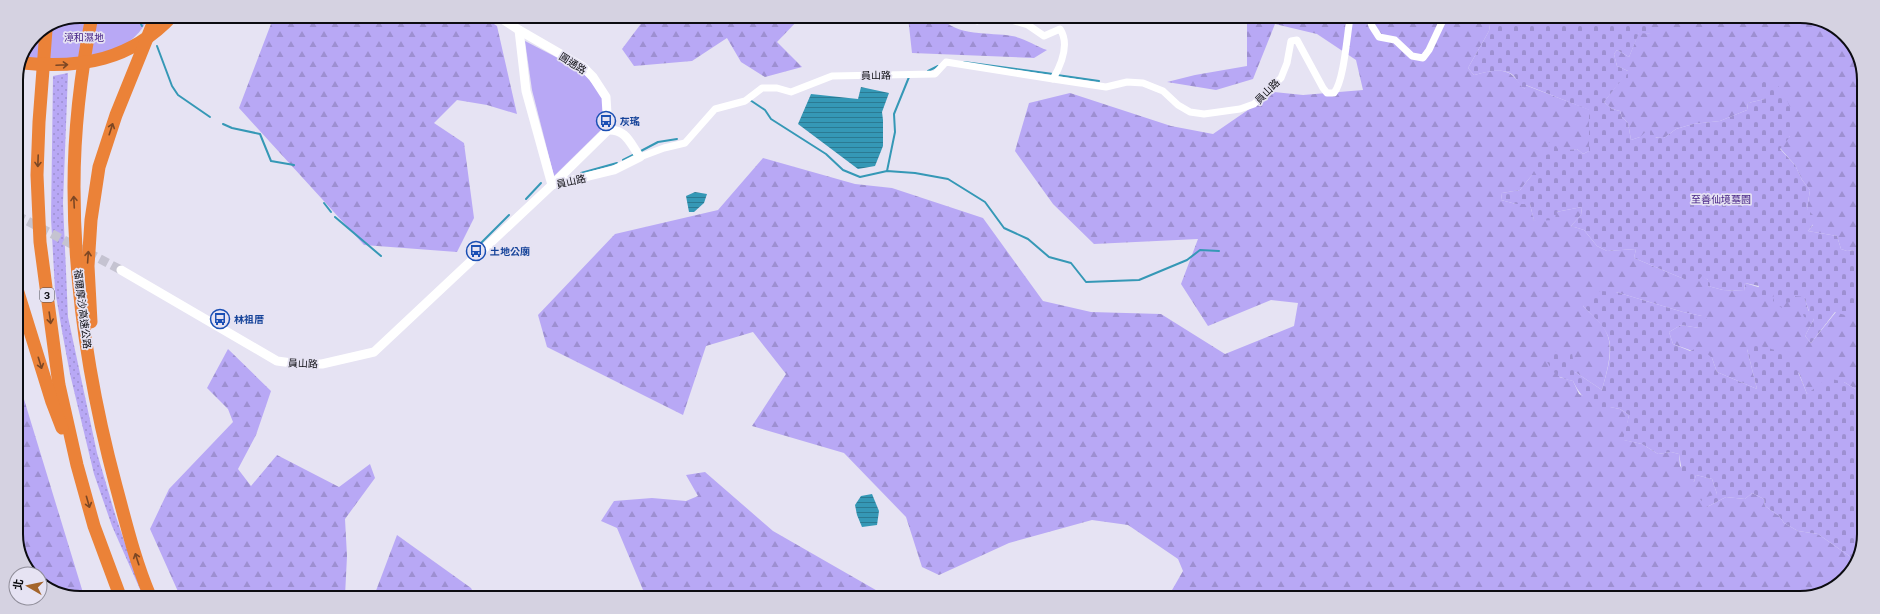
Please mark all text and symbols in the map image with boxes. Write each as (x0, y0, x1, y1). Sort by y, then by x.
park label: 漳和濕地 (64, 31, 104, 43)
street label: 圓通路 (557, 50, 589, 76)
one-way arrow (55, 61, 68, 69)
street label: 員山路 (861, 69, 891, 81)
street label: 員山路 (1252, 76, 1282, 106)
bus stop icon: 灰瑤 (595, 110, 617, 132)
place label: 灰瑤 (619, 115, 640, 127)
one-way arrow (108, 124, 116, 136)
one-way arrow (34, 154, 41, 167)
street label: 員山路 (555, 172, 587, 190)
park label: 至善仙境墓園 (1691, 193, 1751, 205)
one-way arrow (71, 196, 78, 209)
bus stop icon: 土地公廟 (465, 240, 487, 262)
place label: 土地公廟 (490, 245, 530, 257)
one-way arrow (85, 251, 92, 264)
street label: 福爾摩沙高速公路 (72, 269, 94, 349)
road number: 3 (40, 288, 54, 302)
bus stop icon: 林祖厝 (209, 308, 231, 330)
one-way arrow (46, 311, 54, 324)
place label: 林祖厝 (234, 313, 264, 325)
street label: 員山路 (288, 356, 318, 370)
one-way arrow (37, 357, 44, 370)
one-way arrow (85, 496, 92, 509)
one-way arrow (133, 553, 140, 566)
north arrow (8, 566, 48, 606)
text: 北 (11, 578, 25, 591)

